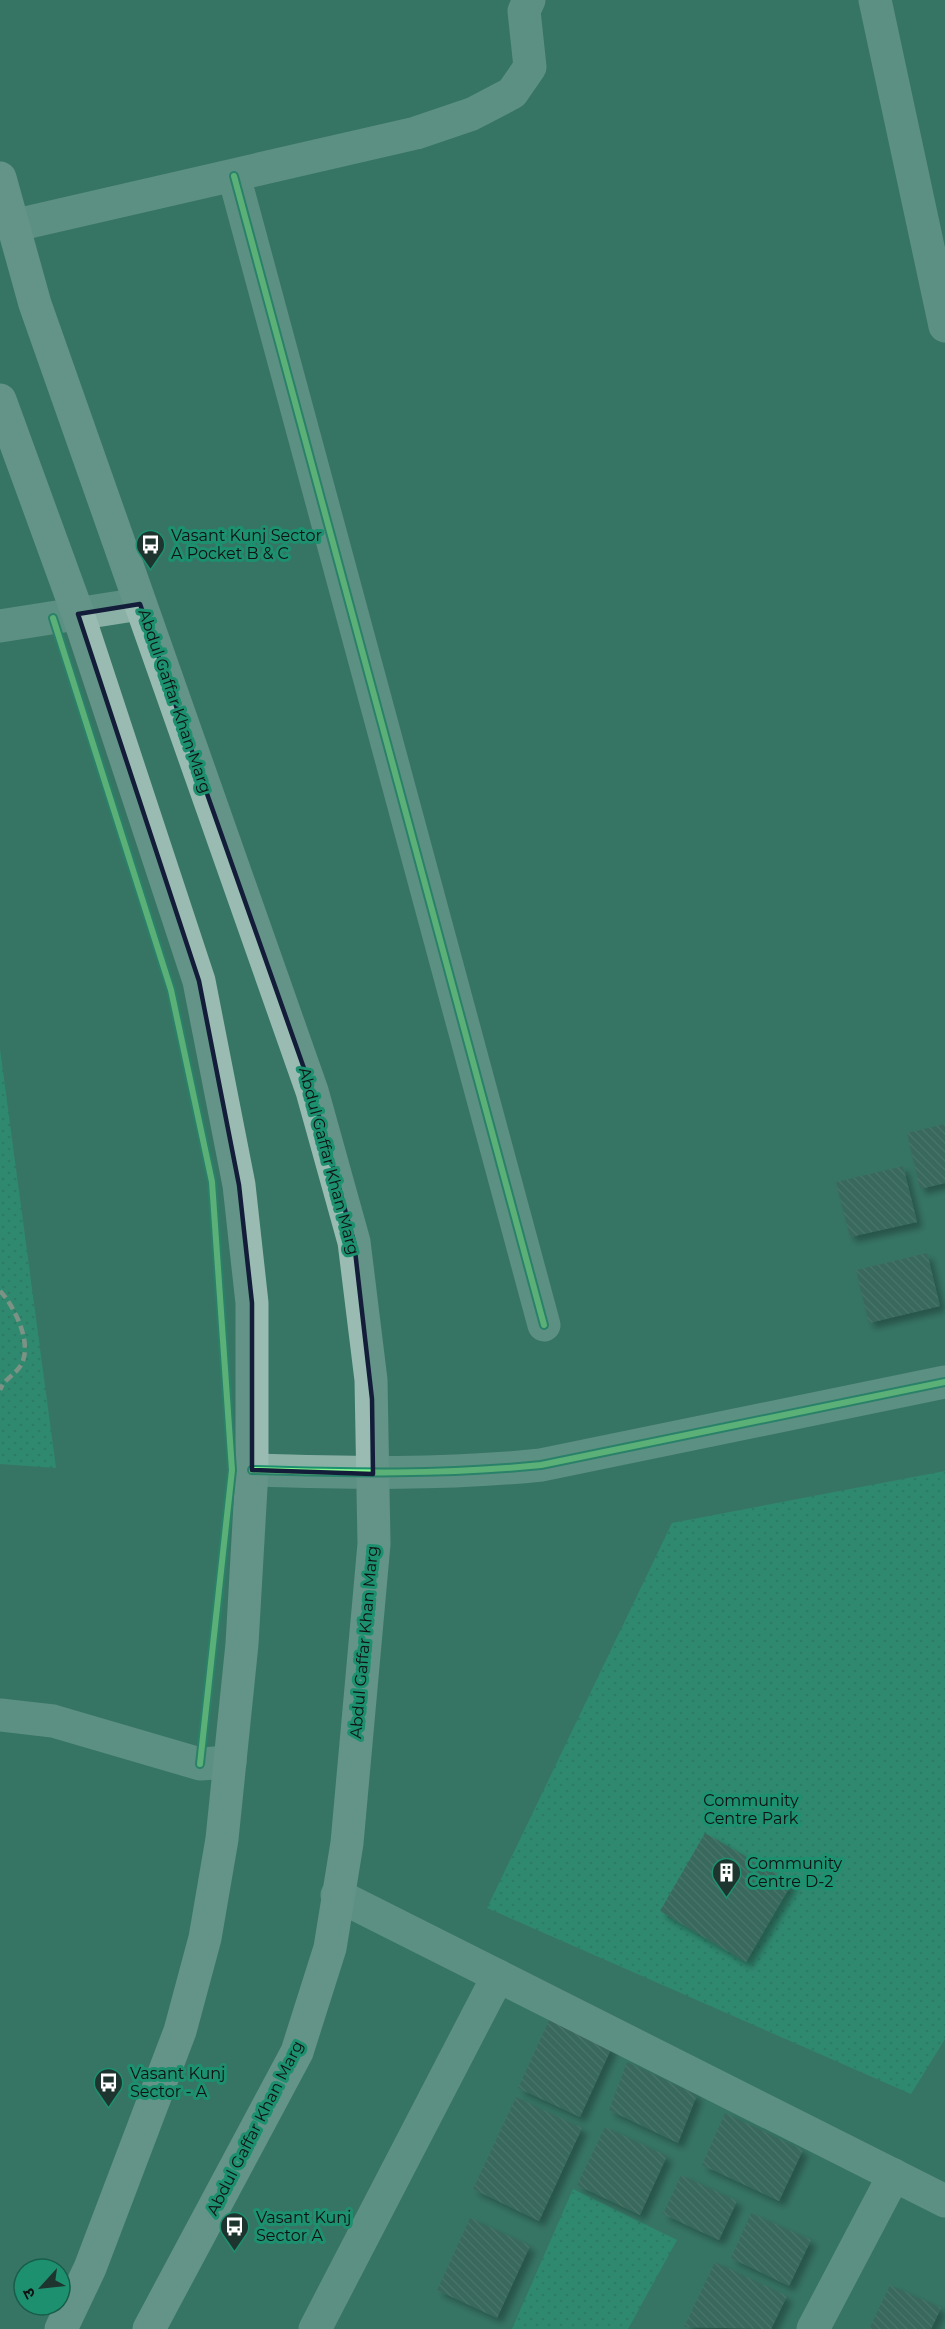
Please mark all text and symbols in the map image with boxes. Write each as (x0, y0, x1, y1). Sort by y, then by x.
place label: Vasant Kunj Sector A Pocket B & C (171, 526, 322, 563)
bus stop icon: Vasant Kunj Sector A Pocket B & C (134, 528, 166, 570)
street label: Abdul Gaffar Khan Marg (135, 606, 215, 796)
street label: Abdul Gaffar Khan Marg (295, 1065, 363, 1257)
street label: Abdul Gaffar Khan Marg (346, 1545, 382, 1739)
park label: Community Centre Park (703, 1791, 799, 1828)
place label: Community Centre D-2 (747, 1854, 843, 1891)
building icon: Community Centre D-2 (710, 1856, 742, 1898)
street label: Abdul Gaffar Khan Marg (203, 2037, 307, 2219)
place label: Vasant Kunj Sector - A (130, 2064, 226, 2101)
bus stop icon: Vasant Kunj Sector - A (93, 2066, 125, 2108)
place label: Vasant Kunj Sector A (256, 2208, 352, 2245)
bus stop icon: Vasant Kunj Sector A (219, 2210, 251, 2252)
north arrow (12, 2257, 72, 2317)
text: उ (18, 2285, 40, 2302)

